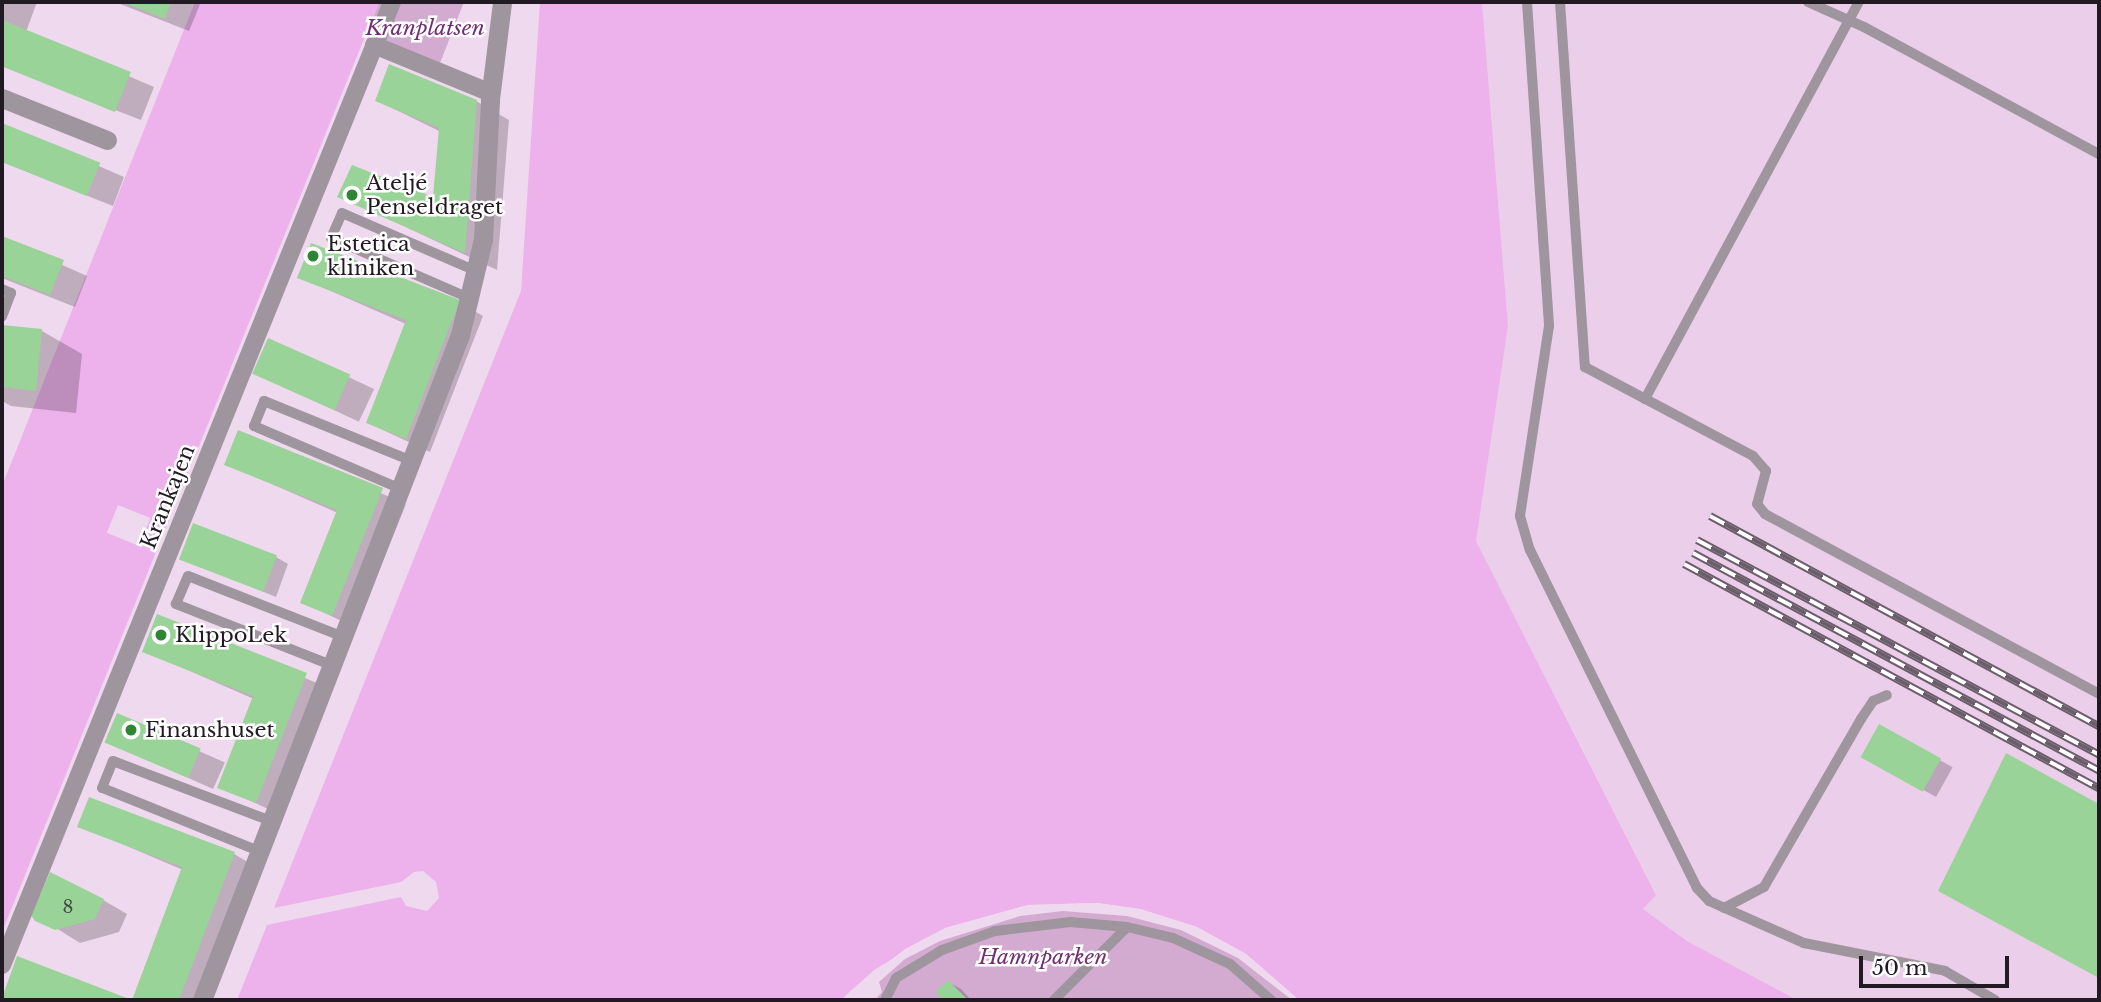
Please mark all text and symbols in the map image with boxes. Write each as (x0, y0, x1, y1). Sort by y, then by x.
park label: Kranplatsen (365, 15, 485, 41)
place label: Ateljé Penseldraget (366, 170, 503, 220)
marker: Ateljé Penseldraget (344, 187, 360, 203)
place label: Estetica kliniken (327, 231, 414, 281)
marker: Estetica kliniken (305, 248, 321, 264)
street label: Krankajen (136, 441, 200, 553)
place label: KlippoLek (175, 622, 287, 648)
marker: KlippoLek (153, 627, 169, 643)
place label: Finanshuset (145, 717, 274, 743)
marker: Finanshuset (123, 722, 139, 738)
house number: 8 (63, 896, 73, 918)
scale bar (1863, 942, 2014, 986)
park label: Hamnparken (979, 944, 1107, 970)
text: 50 m (1872, 955, 1927, 981)

